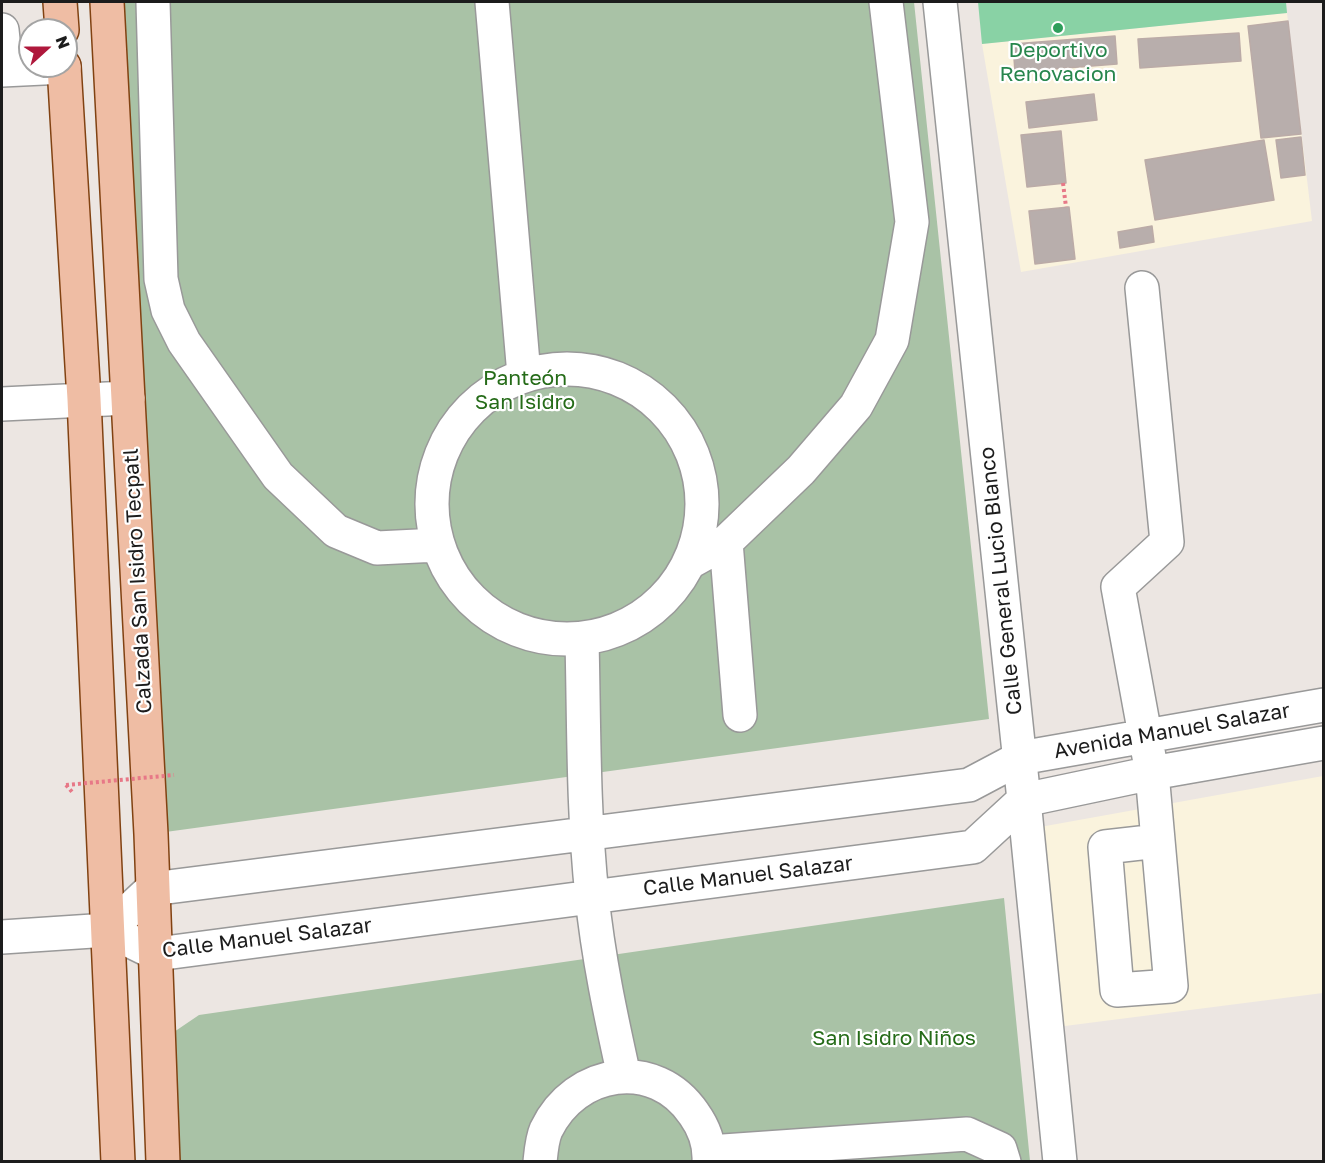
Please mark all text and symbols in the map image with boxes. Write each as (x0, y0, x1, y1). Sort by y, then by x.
north arrow (18, 18, 78, 78)
marker: Deportivo Renovacion (1051, 21, 1065, 35)
text: N (51, 33, 74, 52)
place label: Deportivo Renovacion (1000, 37, 1116, 87)
park label: Panteón San Isidro (475, 365, 575, 415)
street label: Calle General Lucio Blanco (974, 446, 1028, 716)
street label: Calzada San Isidro Tecpatl (118, 448, 158, 714)
street label: Avenida Manuel Salazar (1052, 698, 1292, 764)
street label: Calle Manuel Salazar (642, 851, 854, 901)
street label: Calle Manuel Salazar (161, 913, 373, 963)
park label: San Isidro Niños (812, 1025, 976, 1051)

